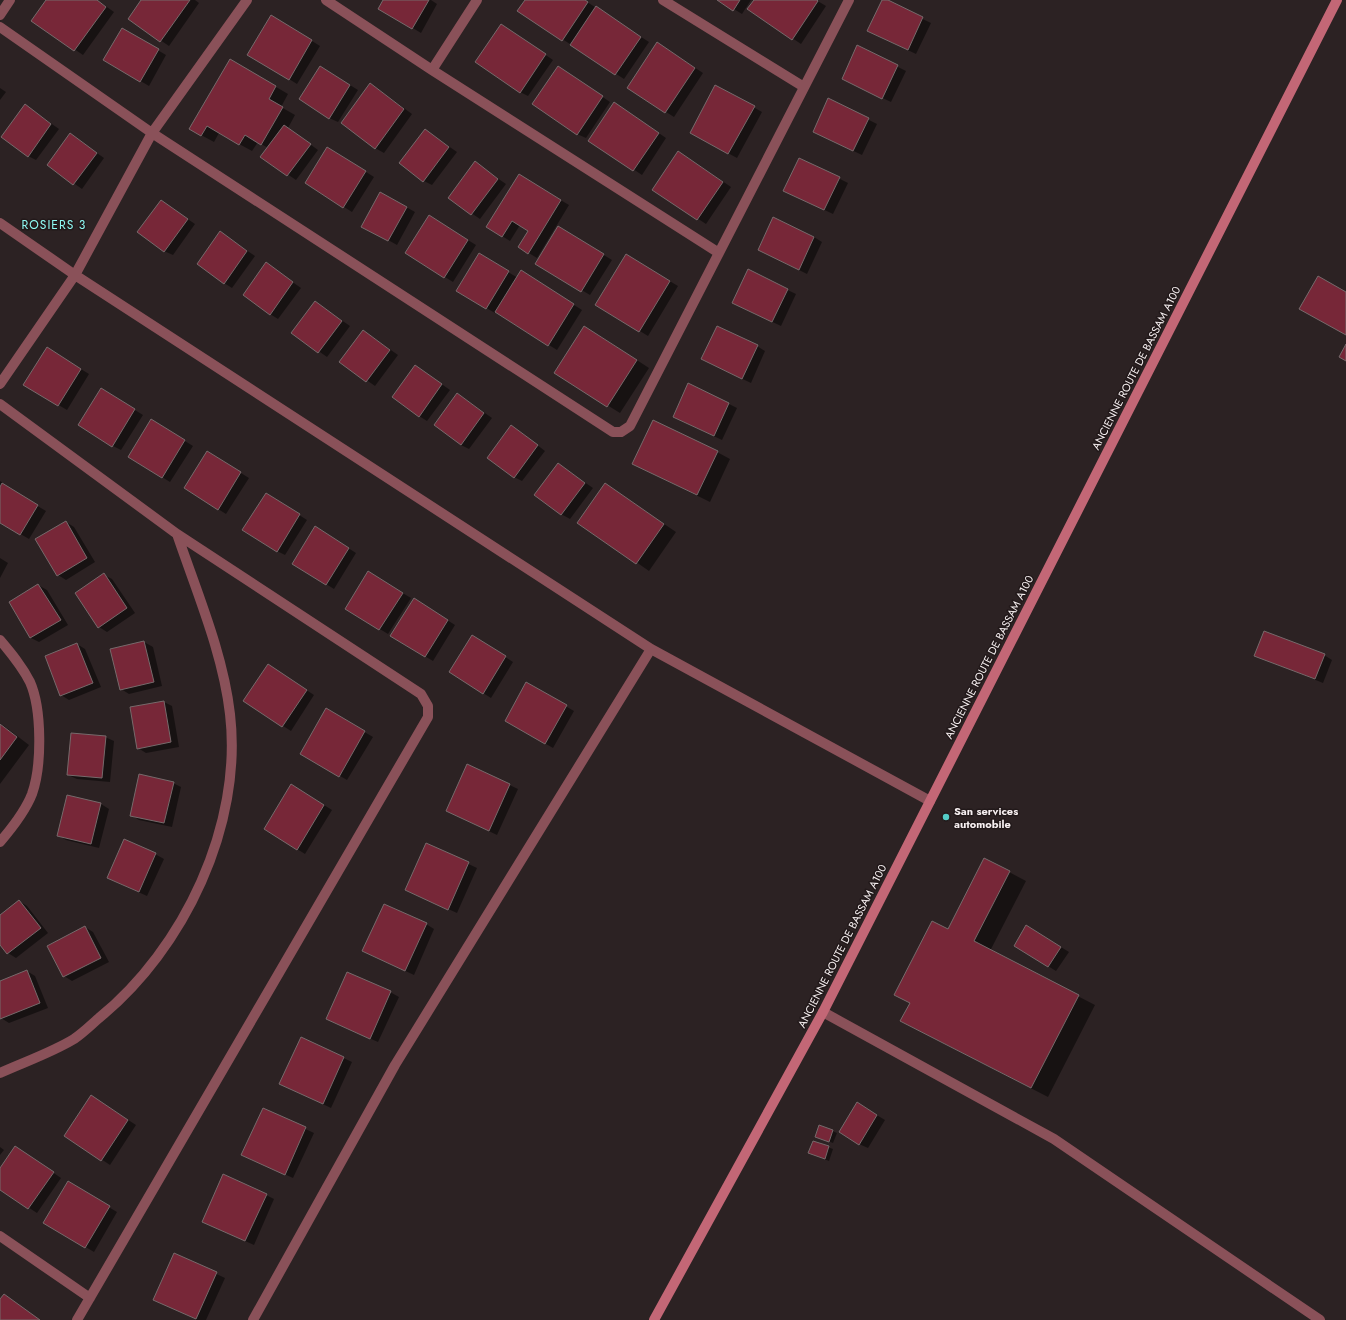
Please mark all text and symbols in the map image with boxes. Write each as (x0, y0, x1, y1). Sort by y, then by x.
district label: ROSIERS 3 (22, 216, 86, 234)
street label: ANCIENNE ROUTE DE BASSAM A100 (1088, 283, 1185, 453)
street label: ANCIENNE ROUTE DE BASSAM A100 (941, 572, 1038, 742)
place label: San services automobile (954, 803, 1018, 832)
marker: San services automobile (941, 812, 951, 822)
street label: ANCIENNE ROUTE DE BASSAM A100 (794, 861, 891, 1031)

